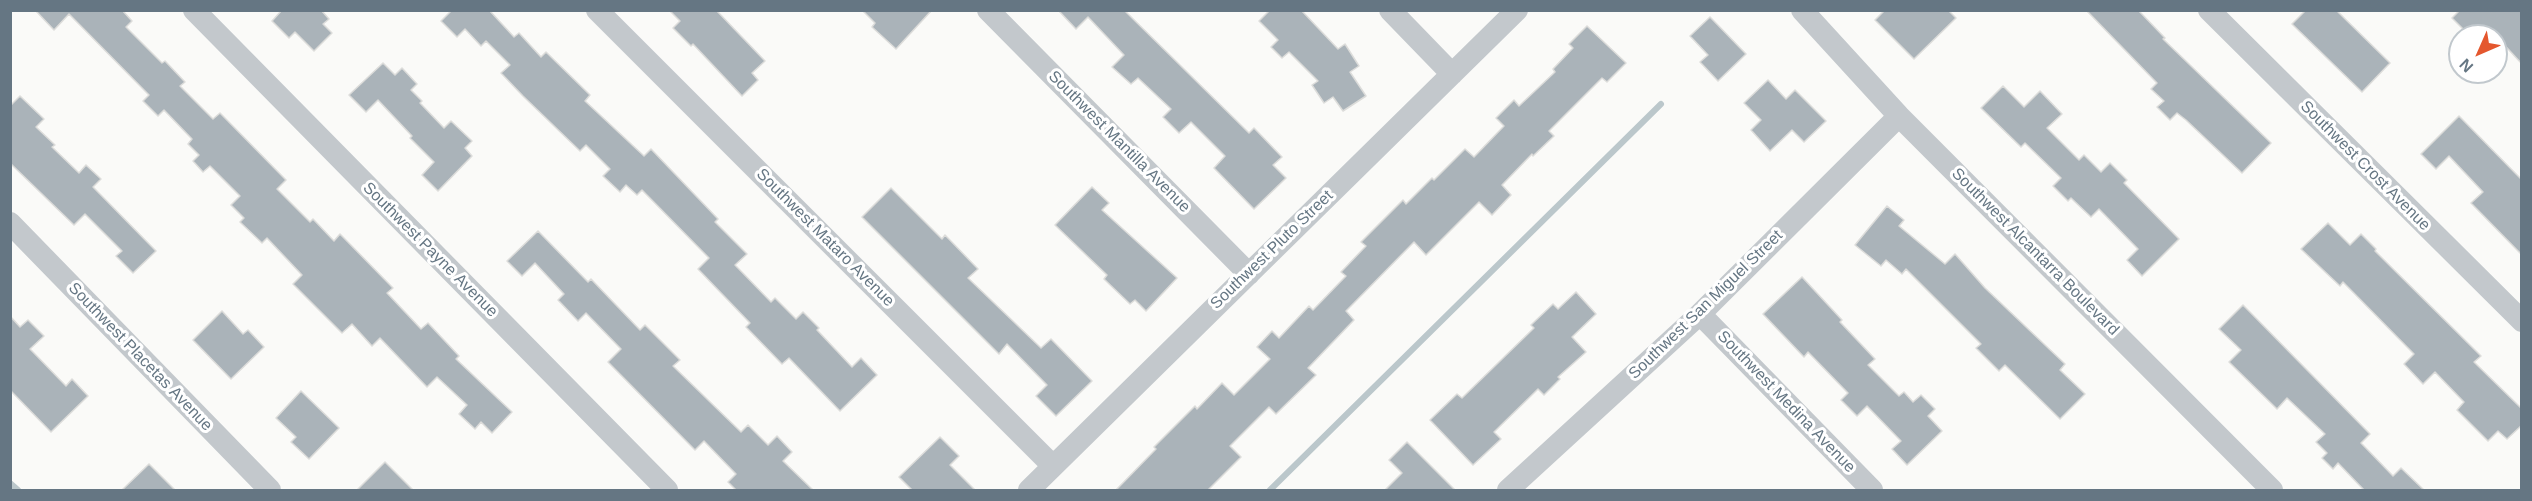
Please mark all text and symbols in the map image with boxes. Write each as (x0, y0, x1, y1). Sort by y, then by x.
north arrow (2448, 24, 2508, 84)
text: N (2456, 56, 2476, 76)
street label: Southwest Mantilla Avenue (1044, 67, 1194, 217)
street label: Southwest Crost Avenue (2296, 97, 2434, 235)
street label: Southwest Alcantarra Boulevard (1947, 164, 2123, 340)
street label: Southwest Mataro Avenue (752, 165, 898, 311)
street label: Southwest Payne Avenue (359, 179, 501, 321)
street label: Southwest Pluto Street (1207, 187, 1337, 313)
street label: Southwest San Miguel Street (1625, 226, 1787, 384)
street label: Southwest Placetas Avenue (64, 279, 216, 435)
street label: Southwest Medina Avenue (1713, 327, 1859, 477)

